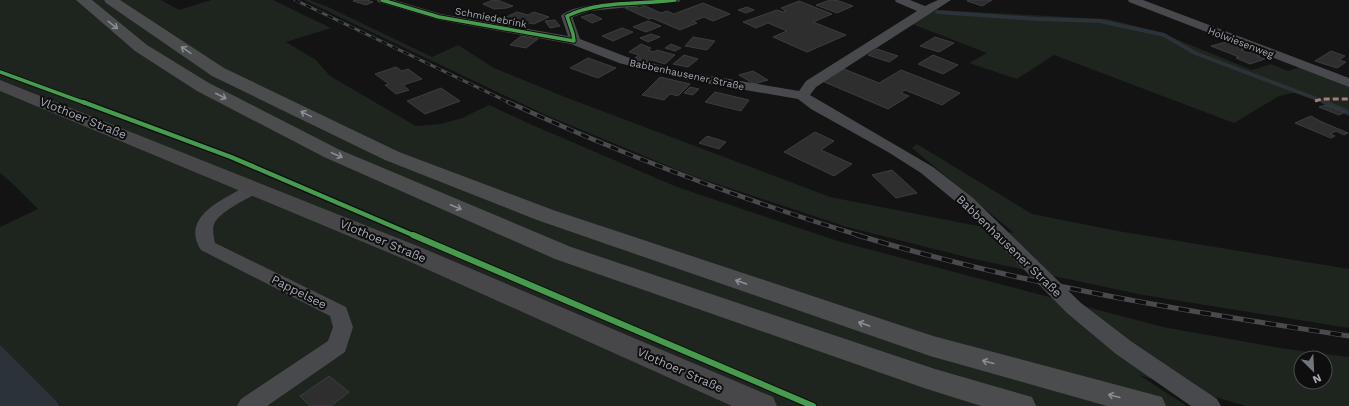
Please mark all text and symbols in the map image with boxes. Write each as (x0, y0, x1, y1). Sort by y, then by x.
street label: Schmiedebrink (454, 5, 528, 30)
one-way arrow (107, 21, 118, 29)
street label: Holwiesenweg (1206, 25, 1276, 60)
one-way arrow (181, 46, 192, 54)
street label: Babbenhausener Straße (628, 57, 746, 92)
one-way arrow (215, 93, 227, 101)
street label: Vlothoer Straße (38, 94, 129, 142)
one-way arrow (301, 110, 313, 117)
one-way arrow (331, 152, 343, 159)
street label: Babbenhausener Straße (954, 192, 1064, 300)
one-way arrow (450, 203, 462, 211)
street label: Vlothoer Straße (338, 217, 428, 266)
street label: Pappelsee (269, 272, 329, 312)
one-way arrow (735, 278, 748, 285)
one-way arrow (858, 320, 871, 327)
street label: Vlothoer Straße (635, 345, 725, 395)
north arrow (1293, 350, 1333, 390)
one-way arrow (982, 358, 995, 365)
text: N (1310, 371, 1323, 386)
one-way arrow (1107, 392, 1120, 399)

